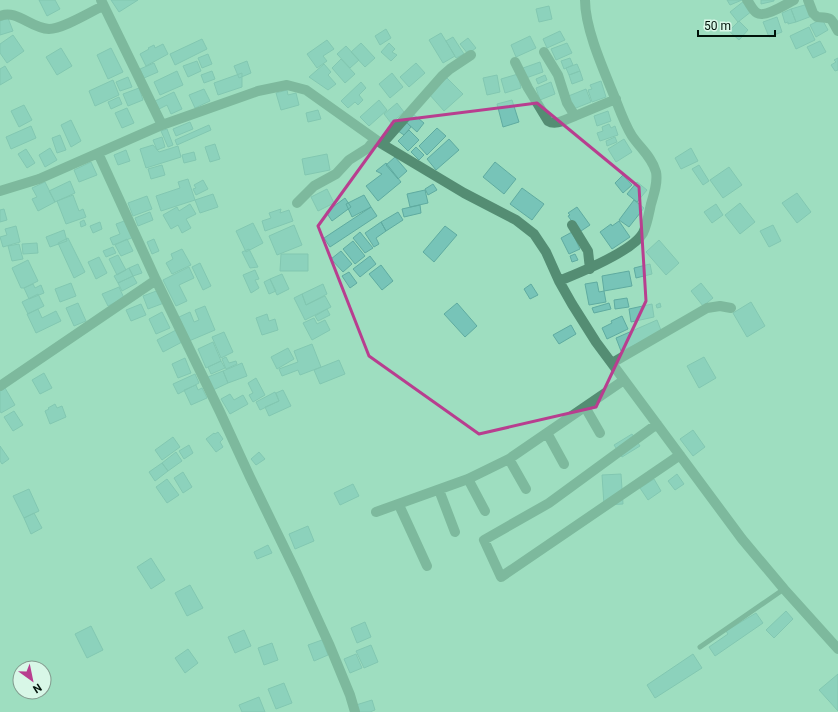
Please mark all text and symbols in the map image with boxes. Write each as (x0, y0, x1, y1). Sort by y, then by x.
scale bar (698, 12, 775, 38)
text: 50 m (704, 19, 731, 33)
north arrow (12, 660, 52, 700)
text: N (30, 680, 44, 696)

